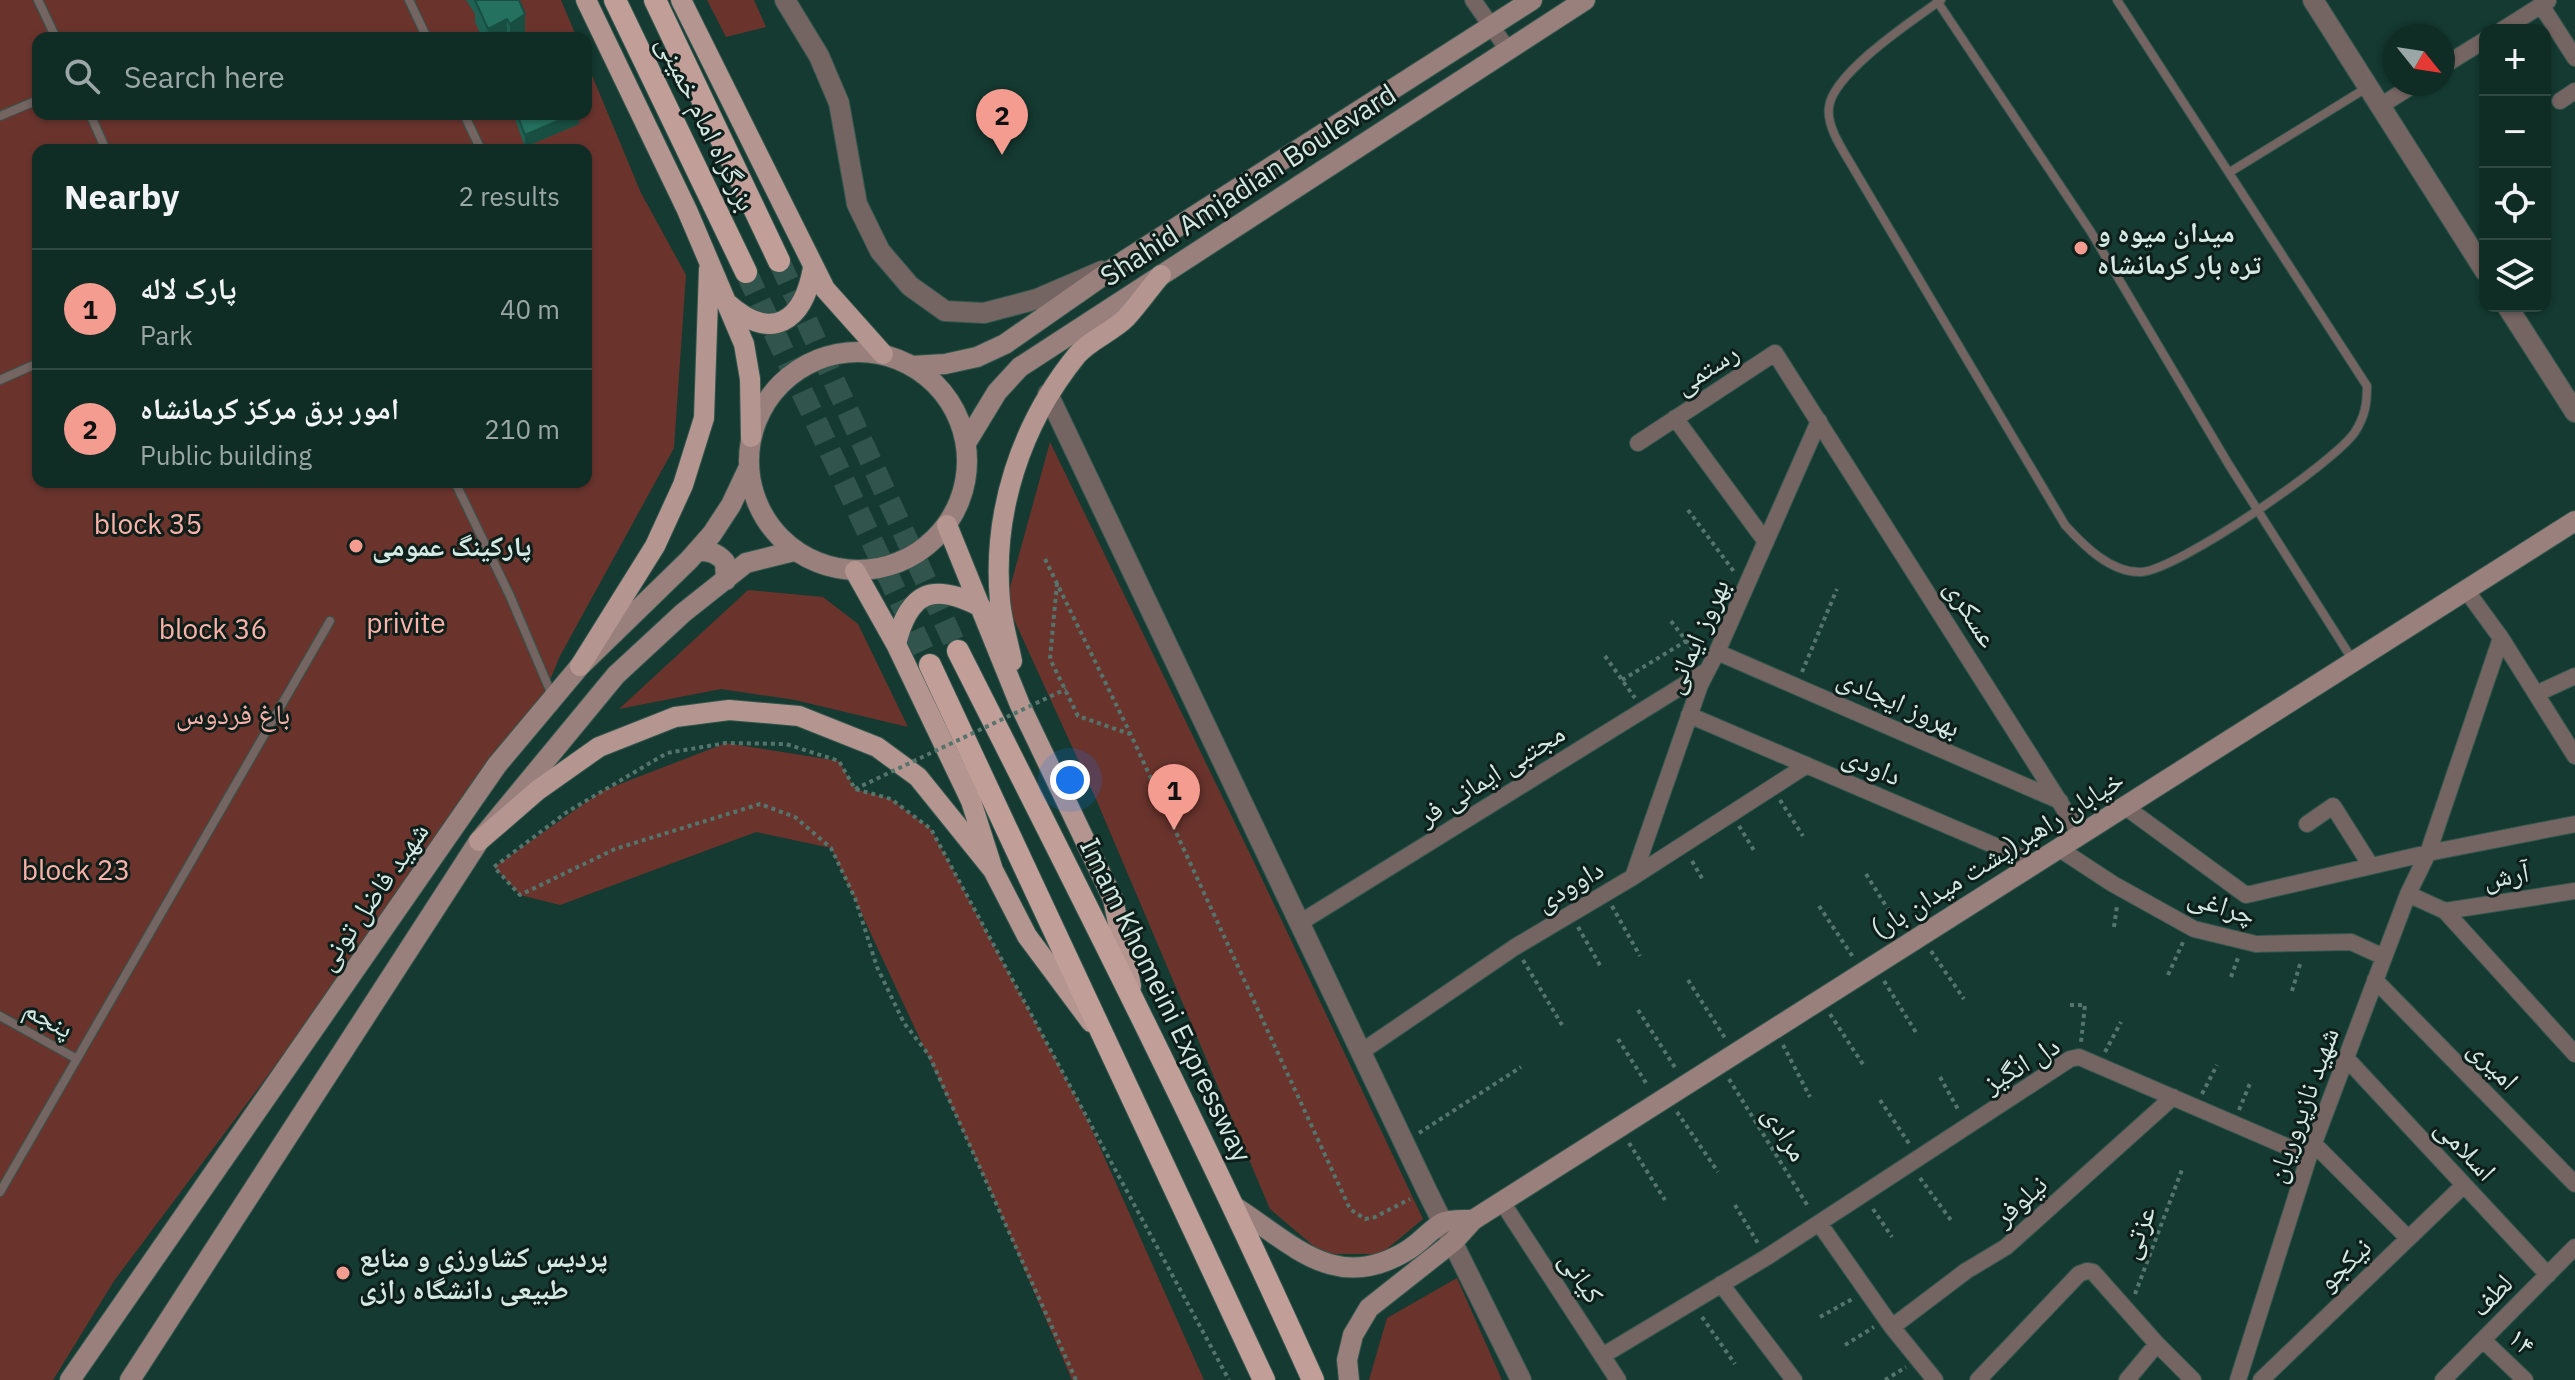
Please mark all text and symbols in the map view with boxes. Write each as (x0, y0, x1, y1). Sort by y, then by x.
north arrow (2383, 24, 2455, 96)
map controls (2479, 24, 2551, 312)
button: + (2479, 24, 2551, 96)
street label: بزرگراه امام خمینی (648, 29, 766, 217)
search box (32, 32, 592, 120)
icon: search (60, 54, 104, 98)
text: Search here (124, 57, 285, 96)
street label: Shahid Amjadian Boulevard (1093, 75, 1403, 294)
pin: 2 (976, 89, 1028, 155)
button: − (2479, 96, 2551, 168)
button: locate (2479, 168, 2551, 240)
text: Nearby (64, 174, 179, 218)
text: 2 results (458, 179, 560, 213)
place label: میدان میوه و تره بار کرمانشاه (2097, 213, 2262, 282)
marker: میدان میوه و تره بار کرمانشاه (2072, 239, 2090, 257)
button: layers (2479, 240, 2551, 312)
text: پارک لاله (140, 268, 236, 307)
text: 1 (82, 292, 98, 326)
text: 40 m (500, 292, 560, 326)
text: Park (140, 318, 193, 352)
street label: رستمی (1666, 333, 1745, 402)
text: امور برق مرکز کرمانشاه (140, 388, 399, 427)
text: 2 (82, 412, 98, 446)
text: 210 m (484, 412, 560, 446)
text: Public building (140, 438, 312, 472)
park label: block 35 (94, 505, 202, 542)
place label: پارکینگ عمومی (372, 527, 531, 564)
marker: پارکینگ عمومی (347, 537, 365, 555)
street label: عسکری (1937, 571, 2008, 654)
street label: بهروز ایمانی (1654, 573, 1737, 699)
park label: privite (366, 604, 446, 641)
park label: block 36 (159, 610, 267, 647)
street label: بهروز ایجادی (1832, 658, 1967, 745)
park label: باغ فردوس (176, 695, 290, 732)
street label: مجتبی ایمانی فر (1409, 714, 1571, 834)
street label: داودی (1837, 736, 1907, 793)
your location (1050, 760, 1090, 800)
street label: خیابان راهبر(پشت میدان بار) (1863, 761, 2130, 947)
pin: 1 (1148, 764, 1200, 830)
street label: شهید فاضل تونی (307, 814, 436, 977)
street label: Imam Khomeini Expressway (1072, 831, 1261, 1168)
street label: داوودی (1528, 850, 1610, 919)
park label: block 23 (22, 851, 130, 888)
street label: آرش (2480, 853, 2532, 896)
street label: چراغی (2184, 876, 2261, 933)
street label: پنجم (17, 989, 81, 1047)
street label: شهید نازپروریان (2256, 1022, 2347, 1188)
street label: دل انگیز (1975, 1026, 2066, 1101)
street label: امیری (2461, 1030, 2528, 1097)
street label: مرادی (1755, 1098, 1818, 1168)
street label: اسلامی (2428, 1109, 2505, 1188)
street label: نیلوفر (1984, 1166, 2055, 1234)
street label: عزتی (2110, 1200, 2164, 1264)
street label: نیکجو (2308, 1229, 2379, 1299)
place label: پردیس کشاورزی و منابع طبیعی دانشگاه رازی (359, 1238, 608, 1307)
street label: کیانی (1552, 1243, 1613, 1310)
marker: پردیس کشاورزی و منابع طبیعی دانشگاه رازی (334, 1264, 352, 1282)
street label: لطف (2461, 1265, 2520, 1324)
street label: ۱۴ (2500, 1319, 2544, 1363)

